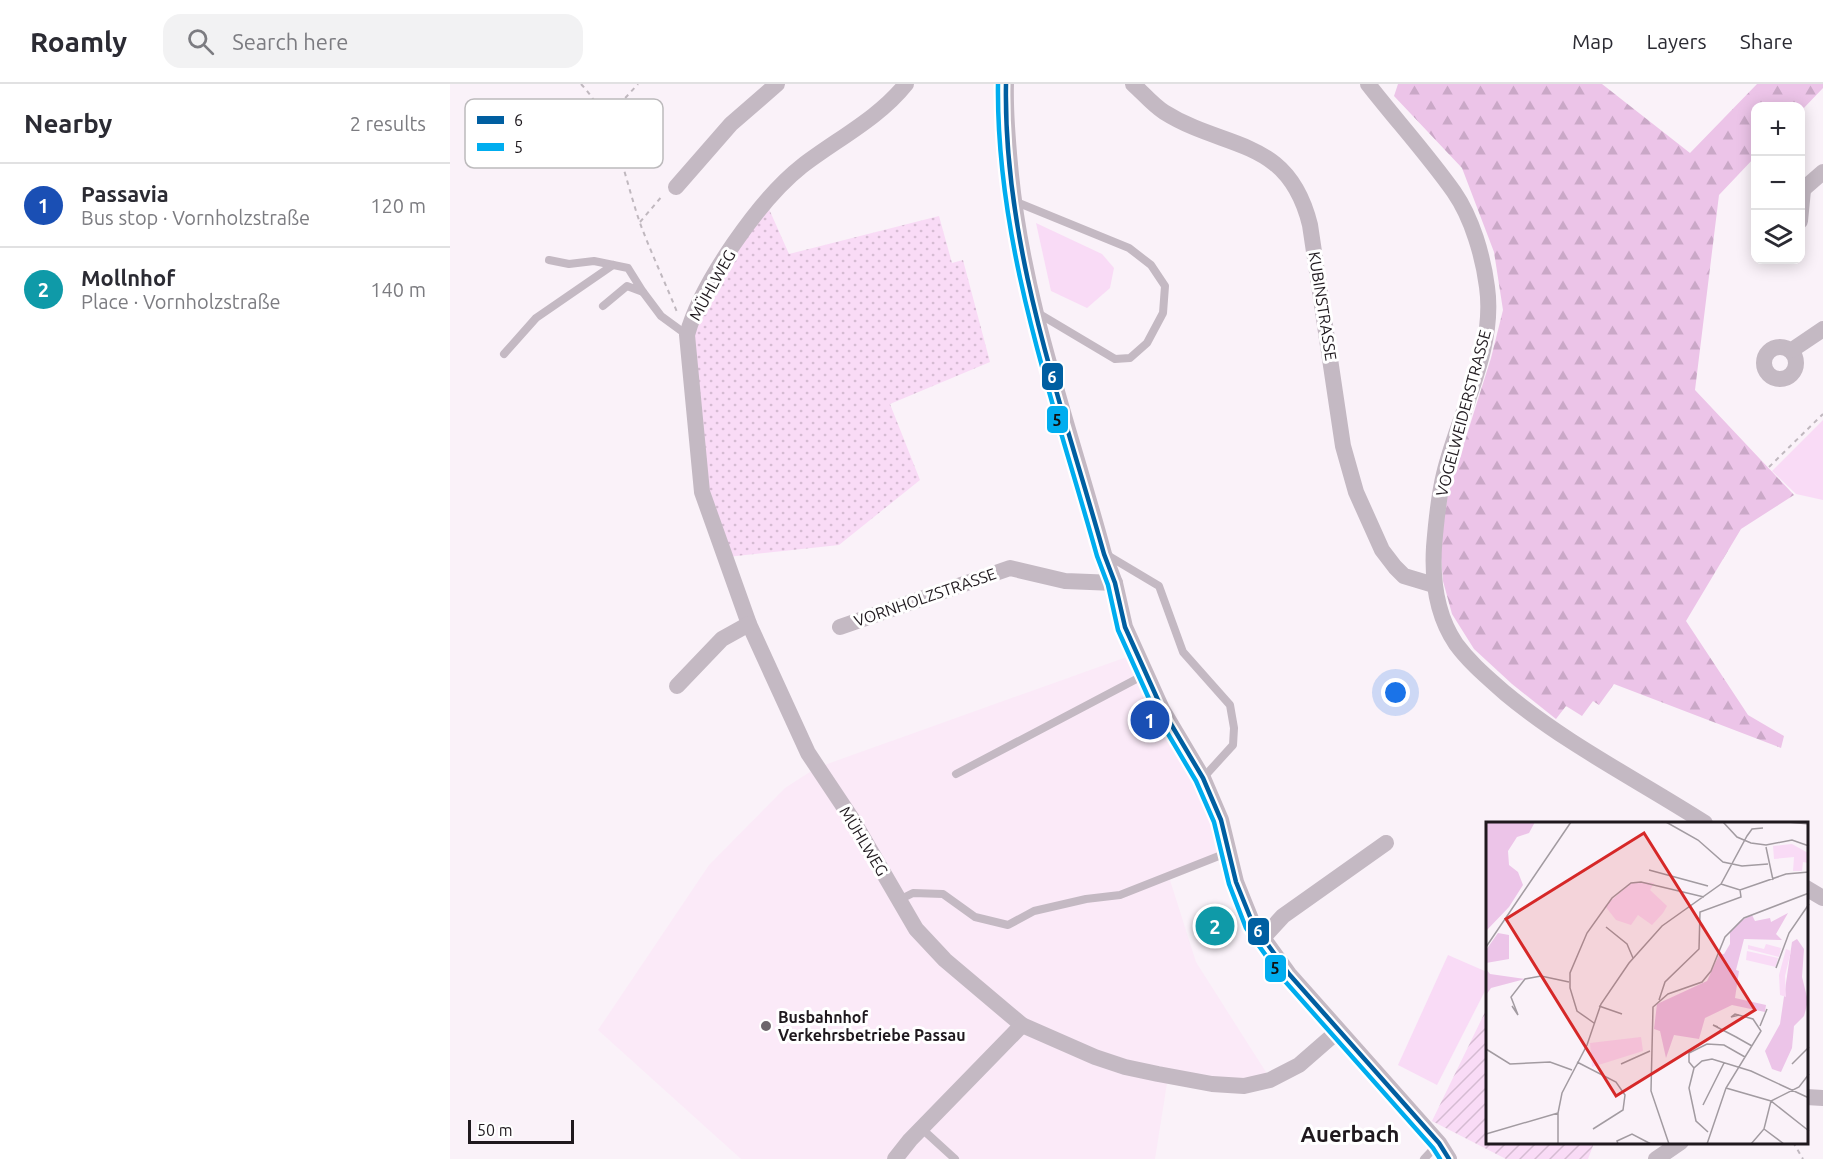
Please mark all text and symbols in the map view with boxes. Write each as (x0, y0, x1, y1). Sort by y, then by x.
search box (163, 14, 583, 68)
icon: search (184, 25, 217, 58)
text: Roamly (30, 26, 127, 57)
text: Search here (232, 29, 348, 54)
text: Map (1572, 29, 1613, 53)
text: Layers (1646, 29, 1707, 53)
text: Share (1740, 29, 1793, 53)
legend (465, 99, 663, 168)
map controls (1751, 102, 1805, 264)
button: + (1751, 102, 1805, 156)
text: Nearby (24, 109, 112, 138)
text: 6 (514, 111, 523, 129)
text: 2 results (350, 112, 426, 135)
text: 5 (514, 138, 523, 156)
button: − (1751, 156, 1805, 210)
text: Passavia (81, 181, 169, 206)
text: 1 (38, 194, 49, 217)
text: 120 m (370, 194, 426, 217)
text: Bus stop · Vornholzstraße (81, 206, 310, 229)
button: layers (1751, 210, 1805, 264)
street label: MÜHLWEG (685, 247, 739, 323)
street label: KUBINSTRASSE (1305, 250, 1341, 362)
text: Mollnhof (81, 265, 175, 290)
text: 2 (38, 278, 49, 301)
text: 140 m (370, 278, 426, 301)
text: Place · Vornholzstraße (81, 290, 281, 313)
street label: VOGELWEIDERSTRASSE (1432, 328, 1494, 498)
line badge: 6 (1041, 362, 1064, 391)
text: 6 (1047, 368, 1057, 386)
line badge: 5 (1046, 405, 1069, 434)
text: 5 (1052, 411, 1062, 429)
street label: VORNHOLZSTRASSE (852, 564, 998, 630)
your location (1381, 678, 1410, 707)
pin: 1 (1130, 698, 1170, 742)
street label: MÜHLWEG (836, 803, 892, 879)
inset map (1486, 822, 1808, 1144)
pin: 2 (1196, 904, 1234, 948)
line badge: 6 (1247, 917, 1270, 946)
text: 6 (1253, 922, 1263, 940)
line badge: 5 (1264, 954, 1287, 983)
text: 5 (1270, 959, 1280, 977)
place label: Busbahnhof Verkehrsbetriebe Passau (778, 1008, 966, 1044)
marker: Busbahnhof Verkehrsbetriebe Passau (759, 1019, 773, 1033)
scale bar (468, 1117, 574, 1144)
text: 50 m (477, 1121, 513, 1139)
district label: Auerbach (1301, 1121, 1399, 1146)

